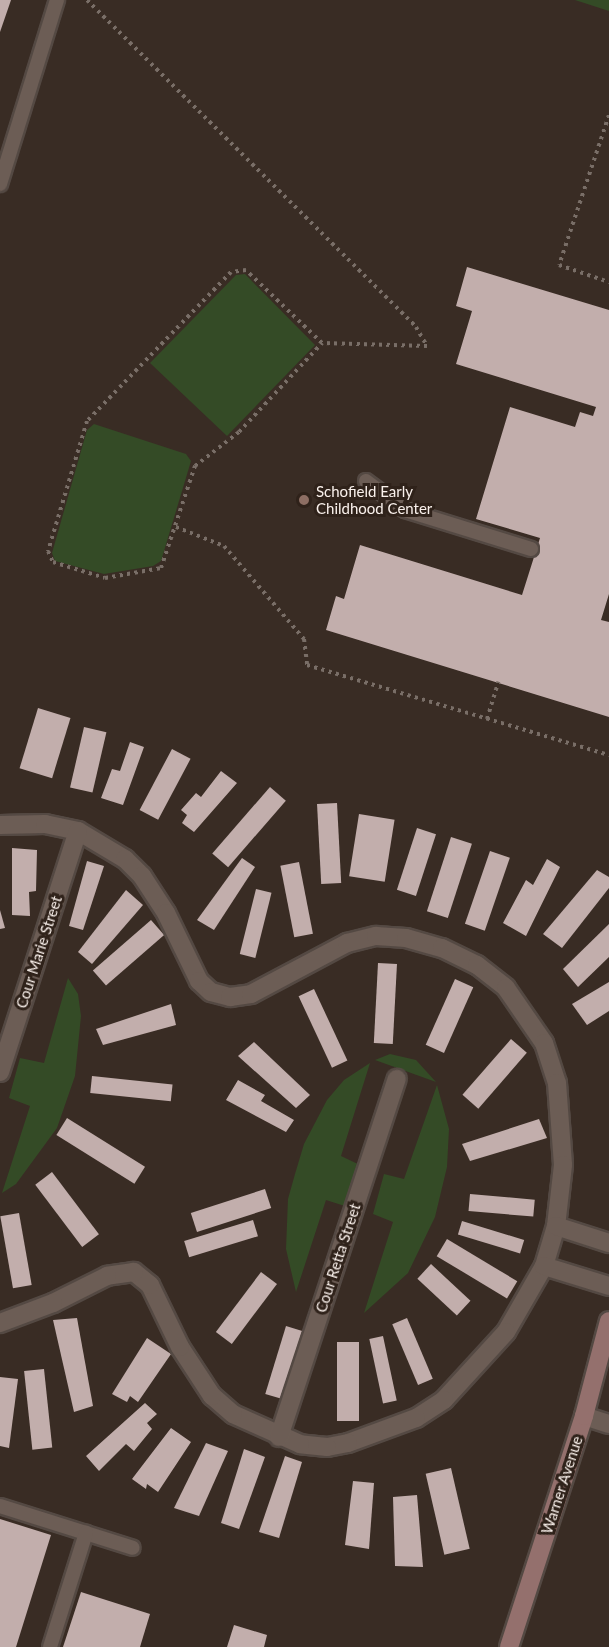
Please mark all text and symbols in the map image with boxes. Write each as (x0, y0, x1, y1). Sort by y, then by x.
place label: Schofield Early Childhood Center (316, 482, 432, 517)
marker: Schofield Early Childhood Center (297, 493, 311, 507)
street label: Cour Marie Street (12, 893, 66, 1011)
street label: Cour Retta Street (312, 1201, 364, 1315)
street label: Warner Avenue (538, 1433, 586, 1537)

